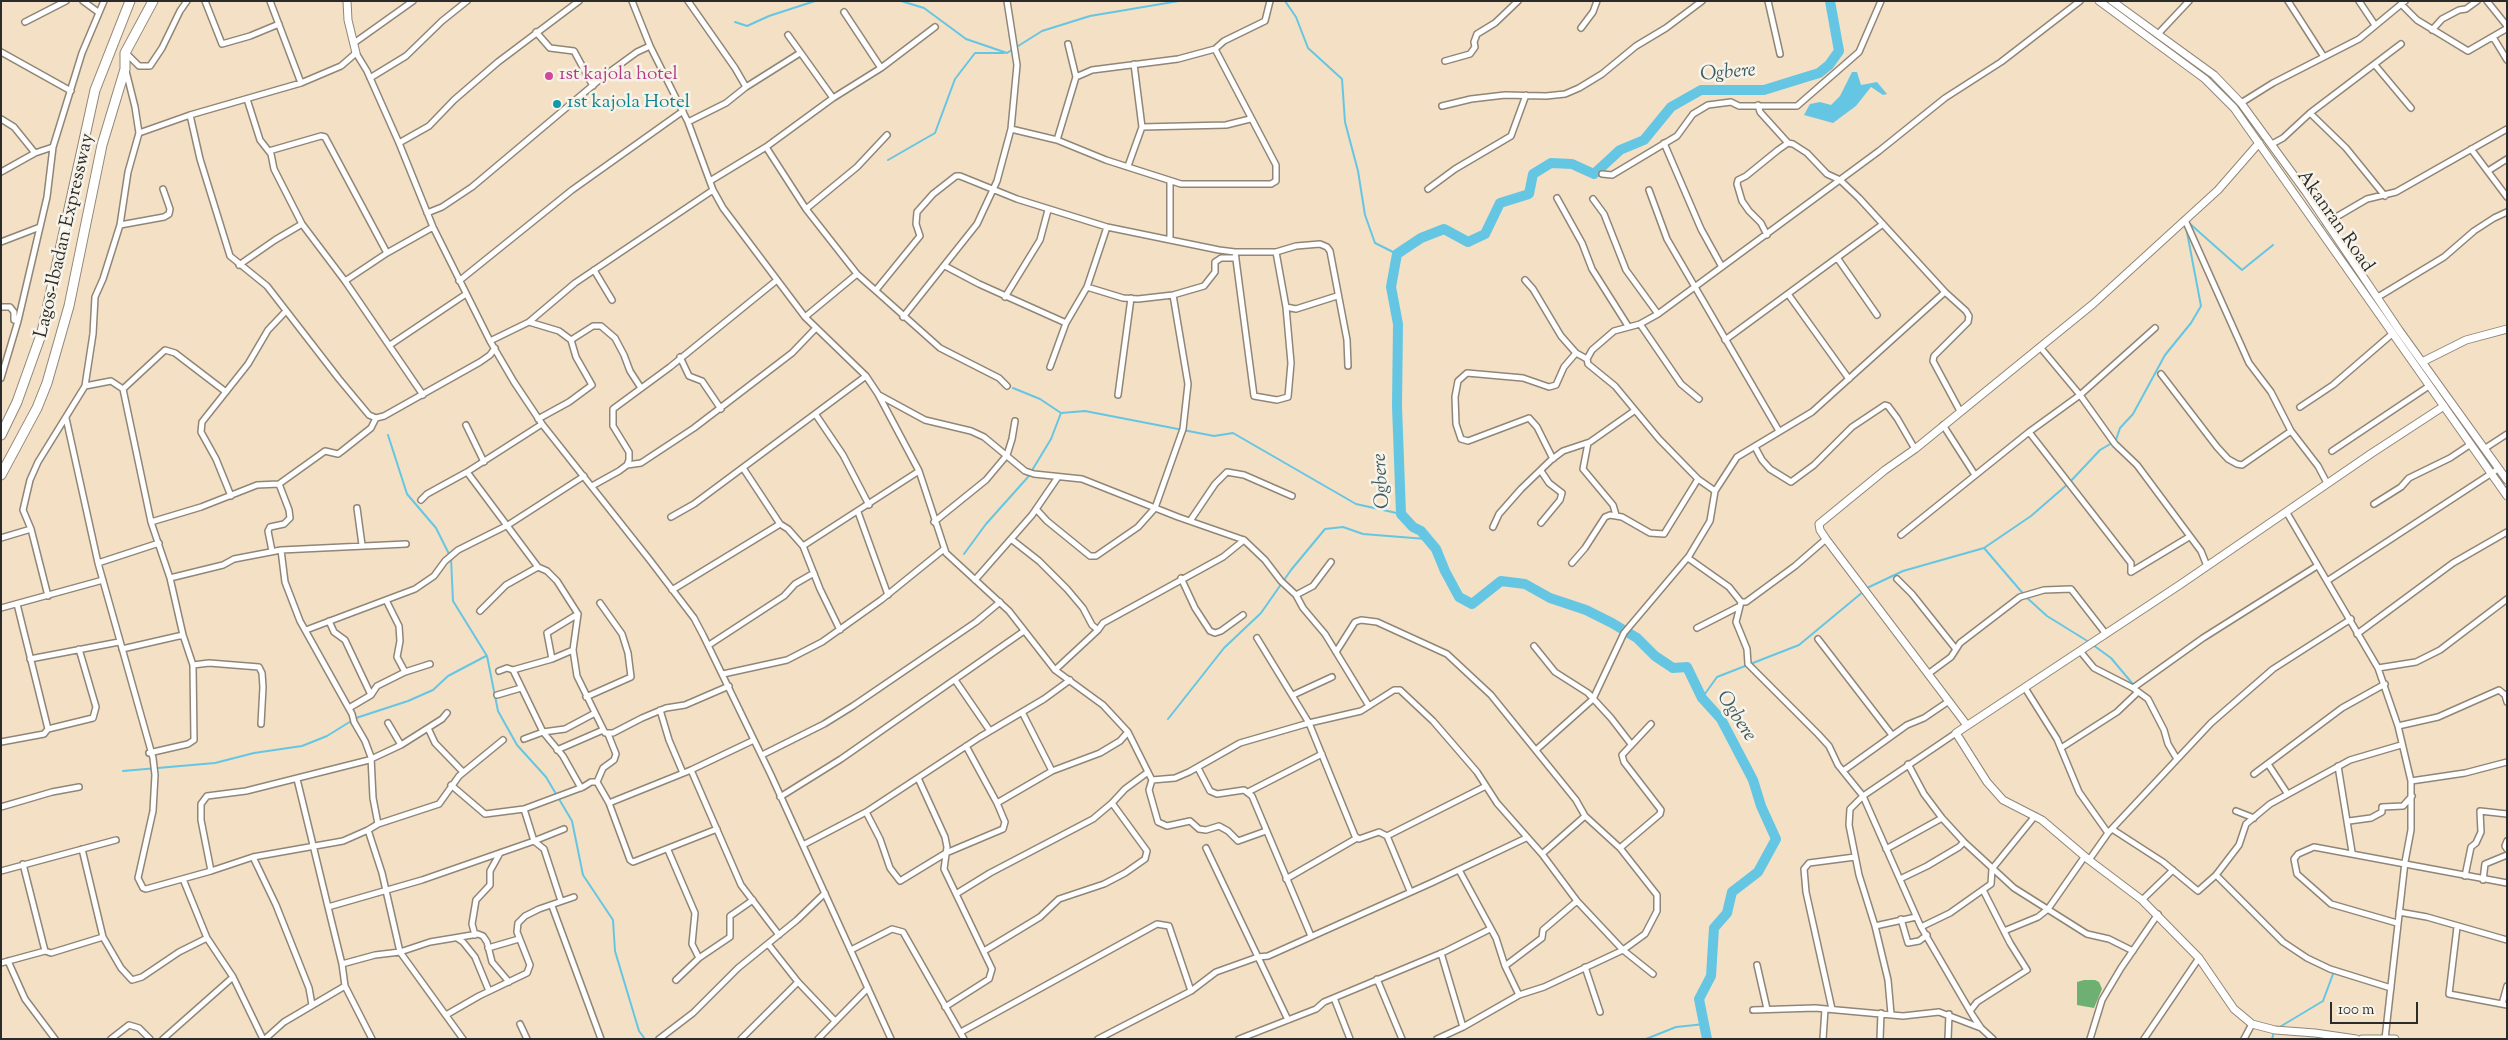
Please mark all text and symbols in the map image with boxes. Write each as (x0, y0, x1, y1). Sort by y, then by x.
water label: Ogbere (1699, 60, 1757, 88)
place label: 1st kajola hotel (559, 65, 678, 87)
marker: 1st kajola hotel (543, 70, 555, 82)
place label: 1st kajola Hotel (567, 93, 690, 115)
marker: 1st kajola Hotel (551, 98, 563, 110)
street label: Lagos-Ibadan Expressway (31, 132, 101, 340)
street label: Akanran Road (2290, 167, 2378, 277)
water label: Ogbere (1369, 452, 1397, 510)
water label: Ogbere (1710, 687, 1760, 747)
scale bar (2333, 992, 2420, 1024)
text: 100 m (2338, 1000, 2374, 1021)

